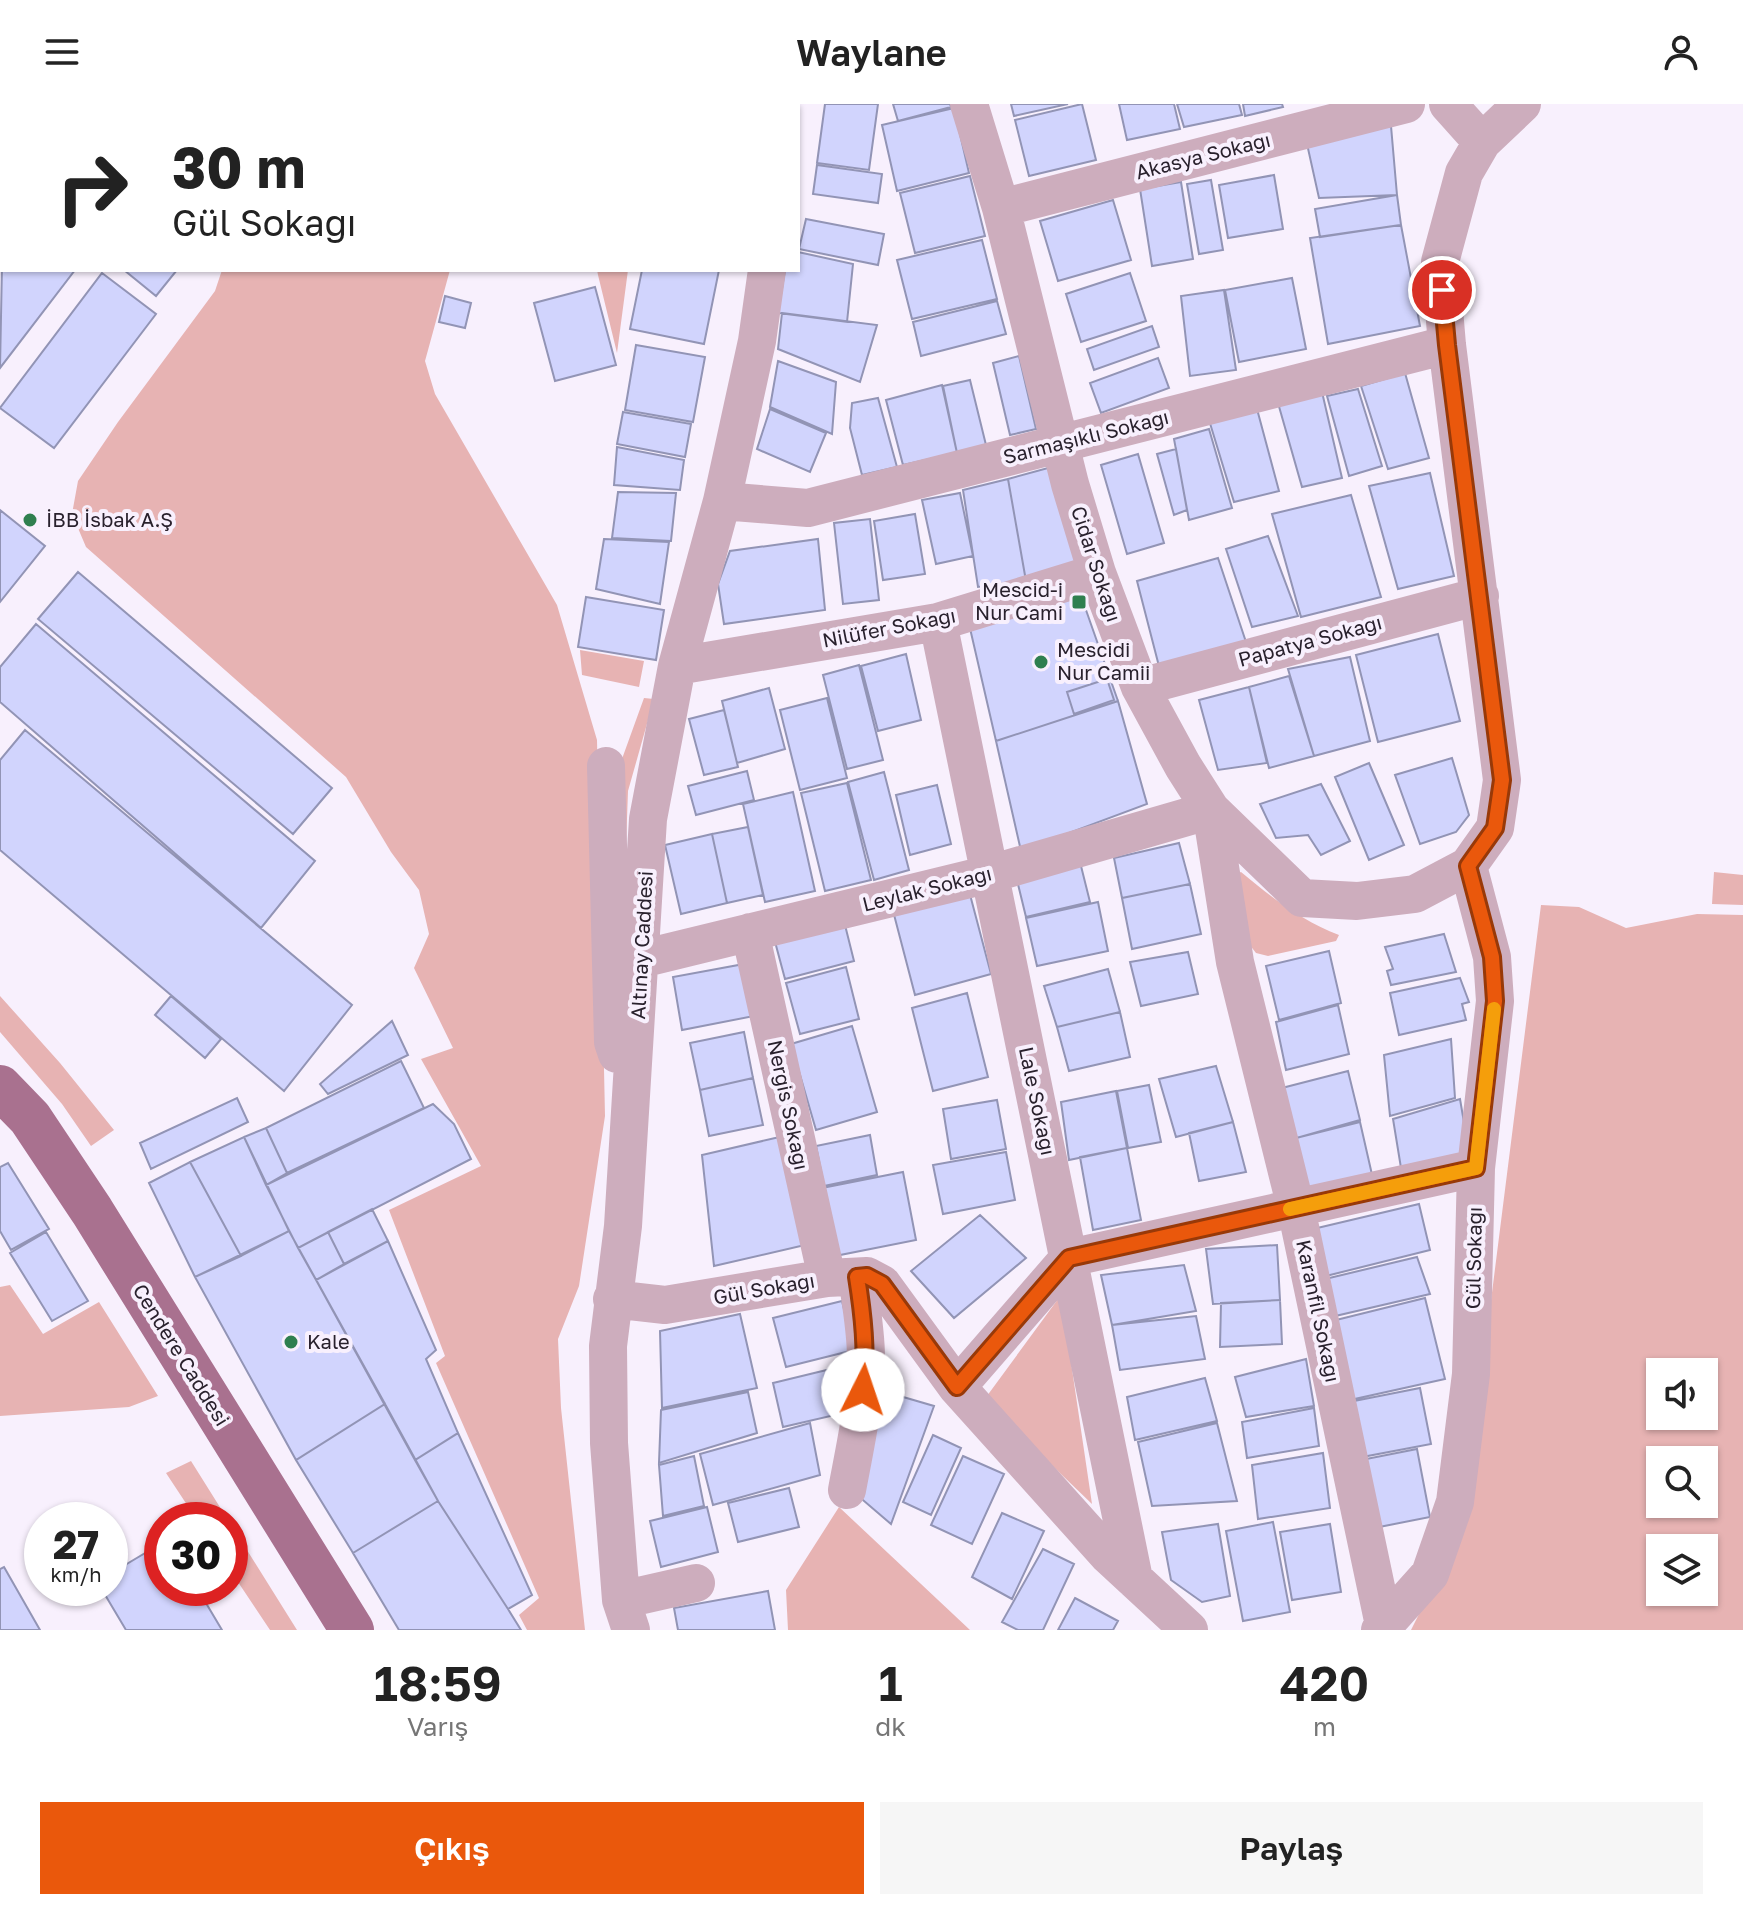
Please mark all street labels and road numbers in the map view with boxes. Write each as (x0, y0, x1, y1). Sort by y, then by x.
street label: Akasya Sokağı (1133, 127, 1273, 183)
street label: Sarmaşıklı Sokağı (1000, 404, 1171, 468)
street label: Cidar Sokağı (1067, 503, 1127, 625)
street label: Nilüfer Sokağı (820, 602, 958, 652)
street label: Papatya Sokağı (1235, 609, 1384, 671)
street label: Leylak Sokağı (860, 860, 994, 916)
street label: Altınay Caddesi (625, 870, 657, 1020)
street label: Nergis Sokağı (763, 1037, 814, 1172)
street label: Lale Sokağı (1015, 1044, 1061, 1157)
street label: Gül Sokağı (1460, 1207, 1486, 1309)
street label: Karanfil Sokağı (1292, 1237, 1346, 1384)
street label: Gül Sokağı (711, 1267, 816, 1309)
street label: Cendere Caddesi (129, 1279, 235, 1430)

